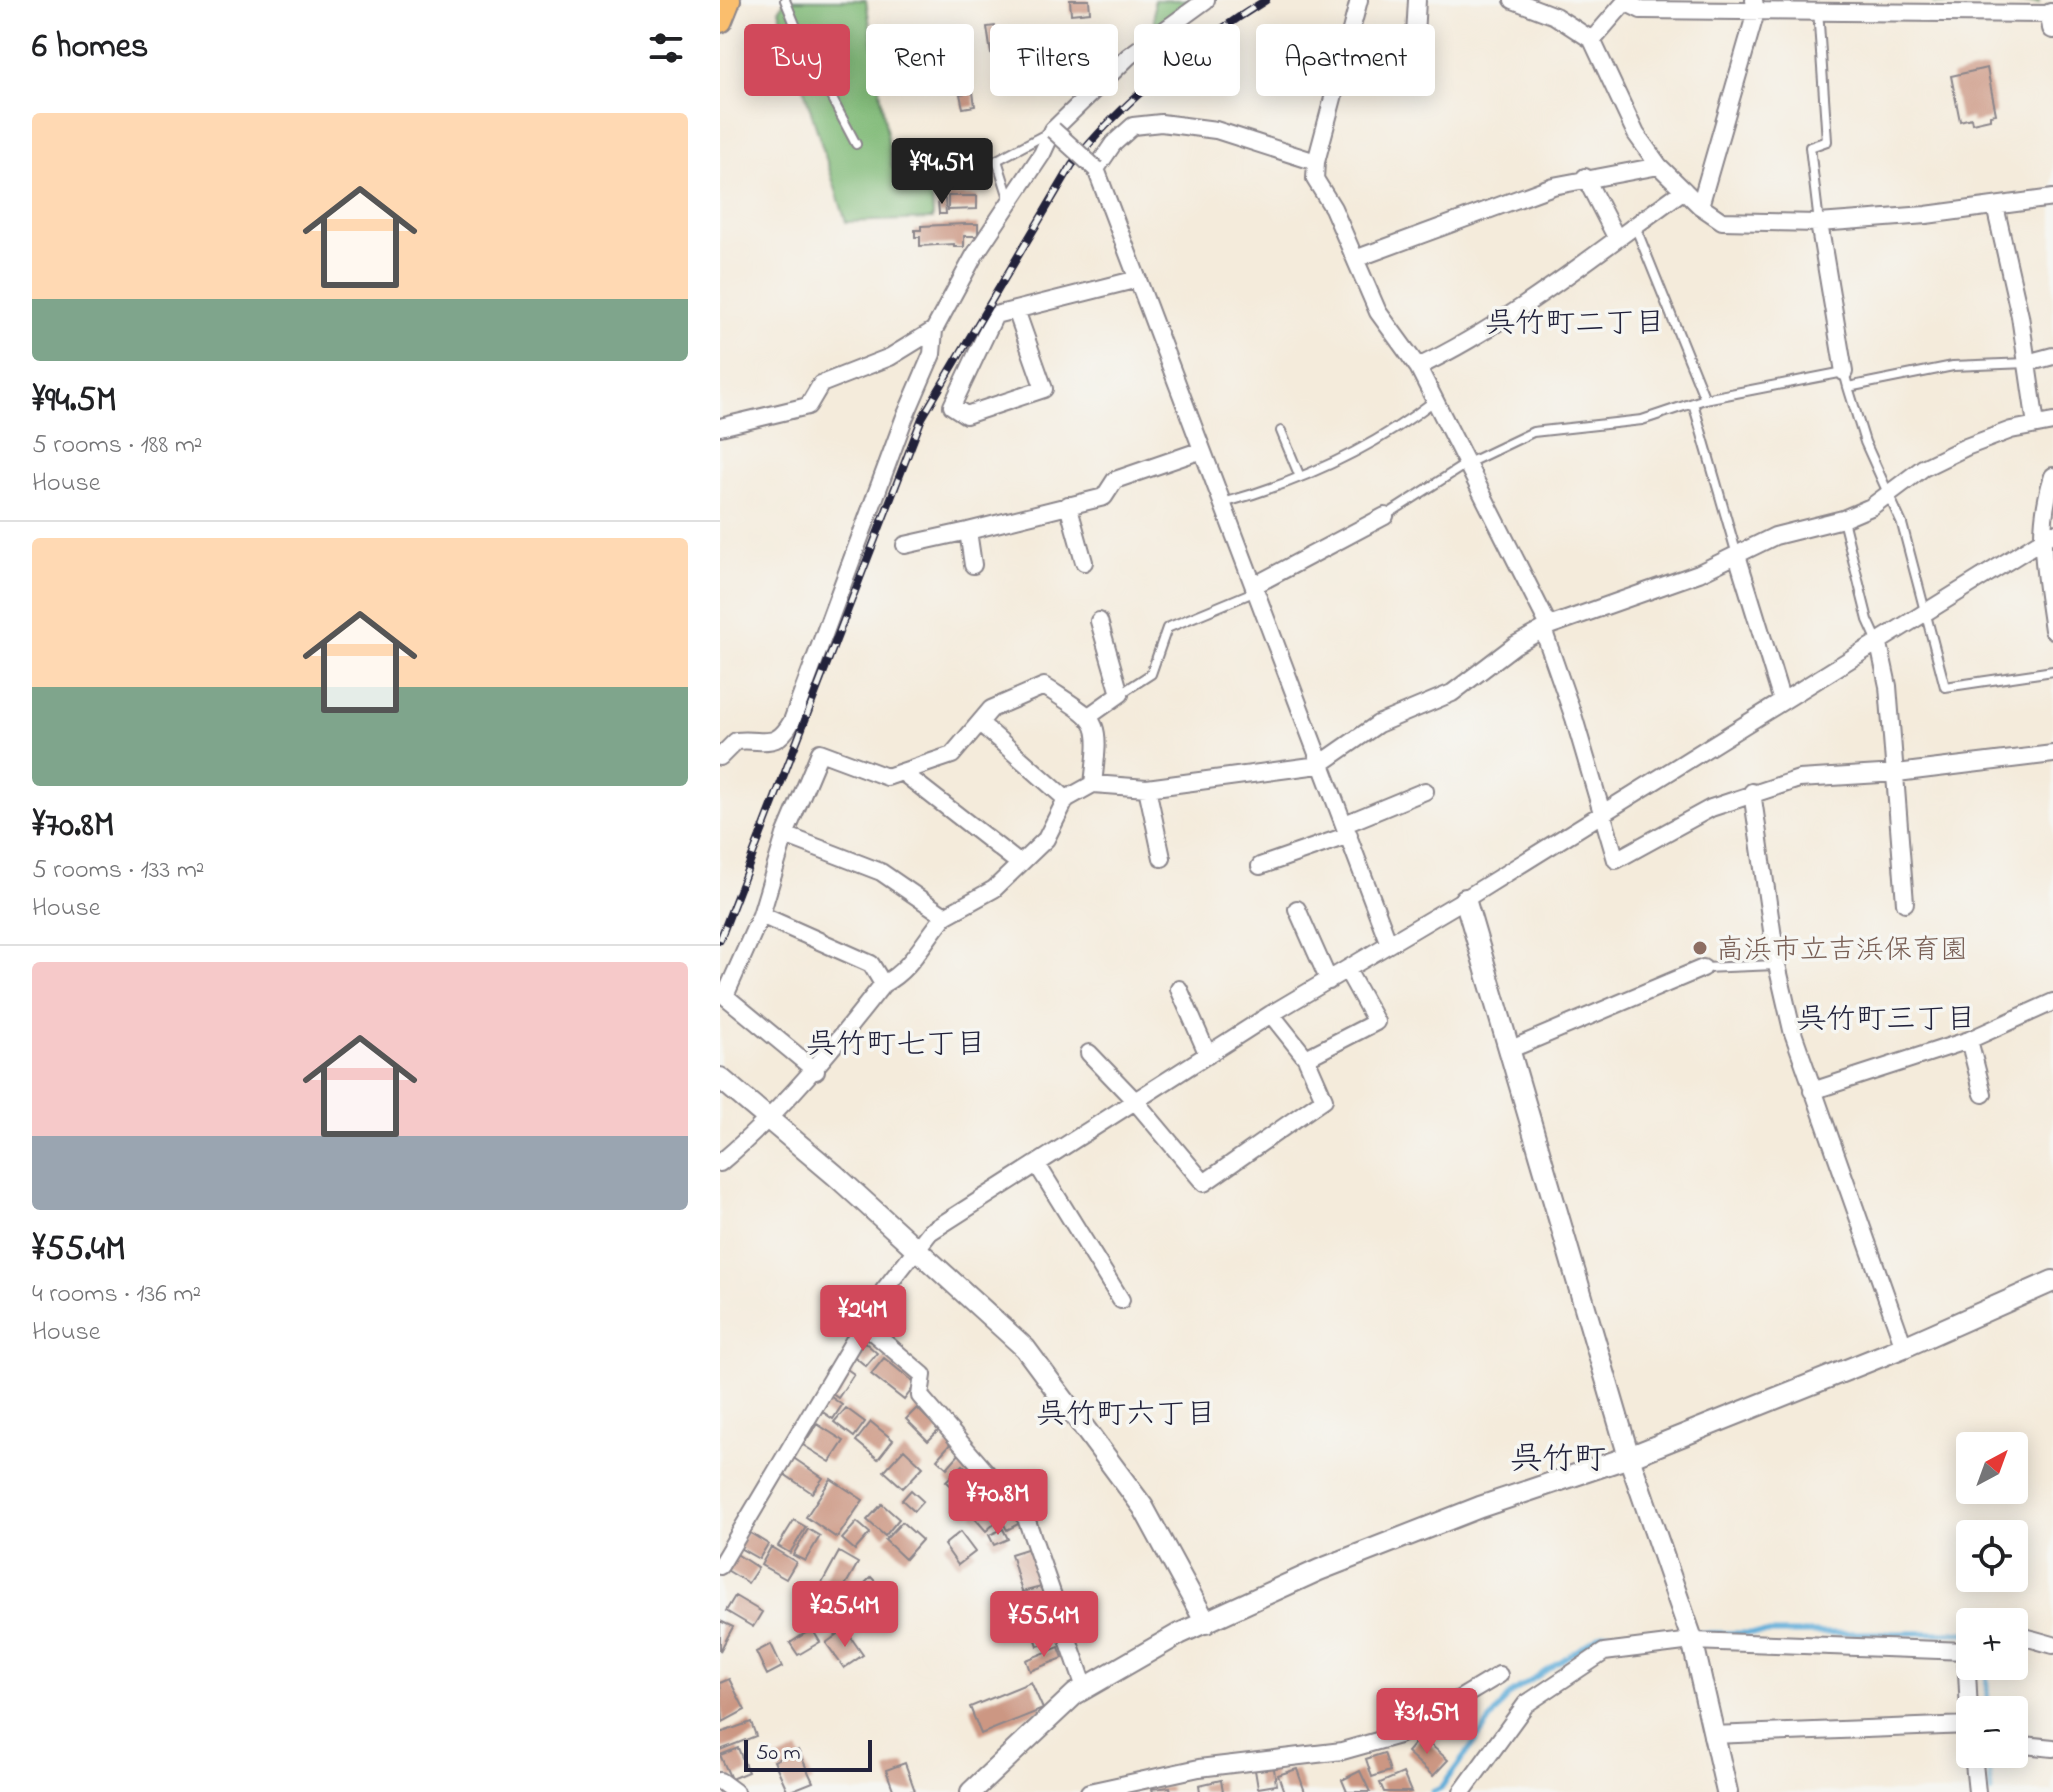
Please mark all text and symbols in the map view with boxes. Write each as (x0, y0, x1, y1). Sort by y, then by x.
text: 6 homes (32, 23, 148, 73)
chip: Buy (744, 24, 850, 96)
chip: Rent (866, 24, 974, 96)
chip: Filters (990, 24, 1118, 96)
chip: New (1134, 24, 1240, 96)
chip: Apartment (1256, 24, 1435, 96)
icon: filters (644, 26, 688, 70)
pin: ¥94.5M (877, 138, 1007, 206)
text: ¥94.5M (910, 145, 974, 183)
icon: home (288, 165, 432, 309)
district label: 呉竹町二丁目 (1485, 303, 1665, 347)
text: ¥94.5M (32, 377, 117, 427)
text: 5 rooms · 188 m² (32, 427, 203, 465)
text: House (32, 465, 100, 503)
icon: home (288, 590, 432, 734)
text: ¥70.8M (32, 802, 114, 852)
text: 5 rooms · 133 m² (32, 852, 205, 890)
text: House (32, 890, 100, 928)
place label: 高浜市立吉浜保育園 (1716, 931, 1968, 972)
marker: 高浜市立吉浜保育園 (1691, 939, 1709, 957)
district label: 呉竹町三丁目 (1796, 999, 1976, 1043)
icon: home (288, 1014, 432, 1158)
district label: 呉竹町七丁目 (806, 1024, 986, 1068)
text: ¥55.4M (32, 1226, 126, 1276)
text: 4 rooms · 136 m² (32, 1276, 201, 1314)
pin: ¥24M (816, 1285, 910, 1353)
text: ¥24M (838, 1292, 888, 1330)
text: House (32, 1314, 100, 1352)
district label: 呉竹町六丁目 (1036, 1394, 1216, 1438)
north arrow (1956, 1432, 2028, 1504)
map controls (1956, 1432, 2028, 1768)
district label: 呉竹町 (1510, 1437, 1606, 1484)
pin: ¥70.8M (933, 1469, 1063, 1537)
text: ¥70.8M (967, 1476, 1029, 1514)
button: locate (1956, 1520, 2028, 1592)
pin: ¥25.4M (780, 1581, 910, 1649)
text: ¥25.4M (810, 1588, 880, 1626)
pin: ¥55.4M (979, 1591, 1109, 1659)
text: ¥55.4M (1008, 1598, 1080, 1636)
button: + (1956, 1608, 2028, 1680)
pin: ¥31.5M (1362, 1688, 1492, 1756)
text: ¥31.5M (1394, 1695, 1460, 1733)
button: − (1956, 1696, 2028, 1768)
scale bar (744, 1736, 872, 1772)
text: 50 m (756, 1738, 801, 1770)

